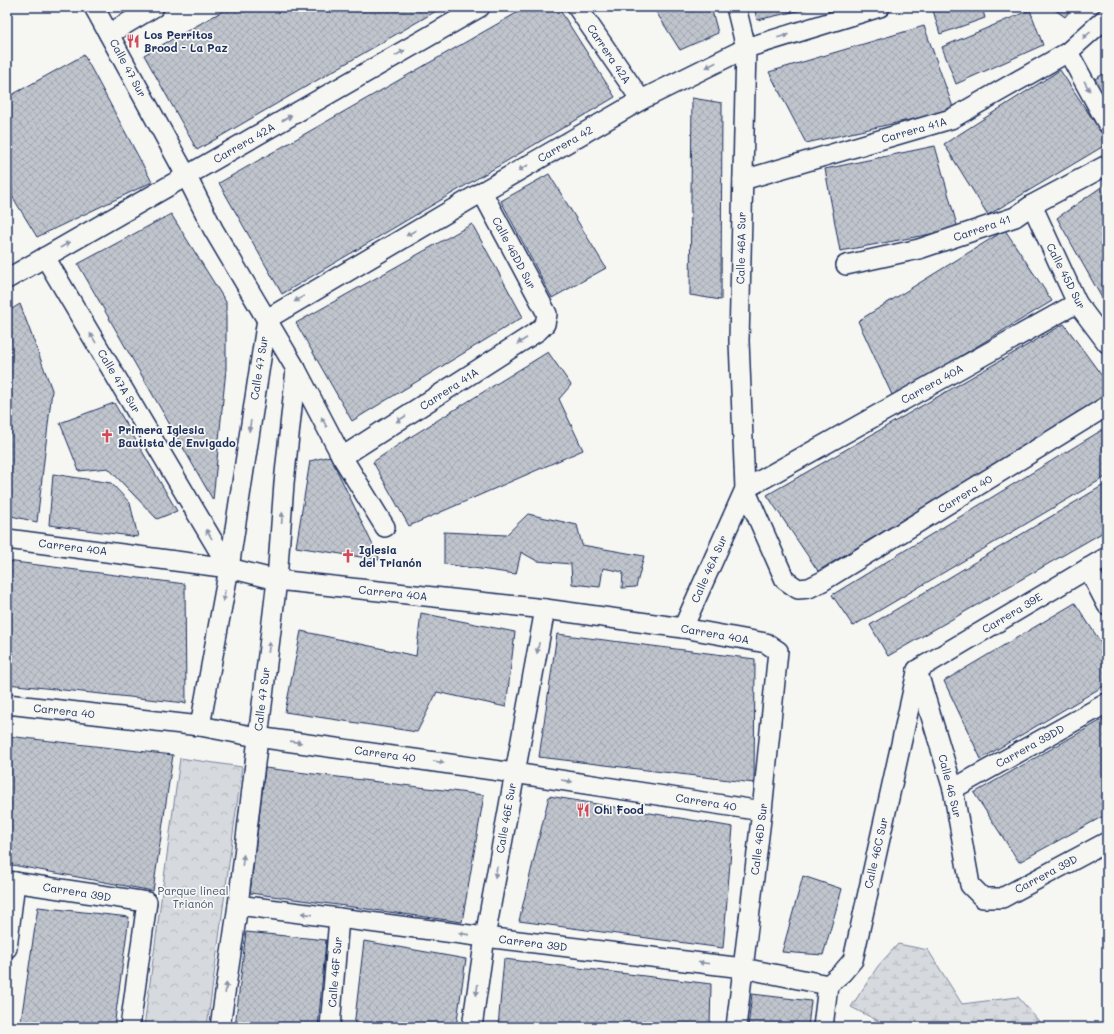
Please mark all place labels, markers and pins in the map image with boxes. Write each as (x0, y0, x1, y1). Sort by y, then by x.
place label: Los Perritos Brood - La Paz (144, 27, 228, 55)
restaurant icon: Los Perritos Brood - La Paz (125, 33, 141, 49)
place label: Primera Iglesia Bautista de Envigado (118, 422, 236, 450)
church icon: Primera Iglesia Bautista de Envigado (99, 428, 115, 444)
place label: Iglesia del Trianón (359, 542, 421, 570)
church icon: Iglesia del Trianón (340, 548, 356, 564)
restaurant icon: Oh! Food (575, 802, 591, 818)
place label: Oh! Food (594, 802, 644, 817)

